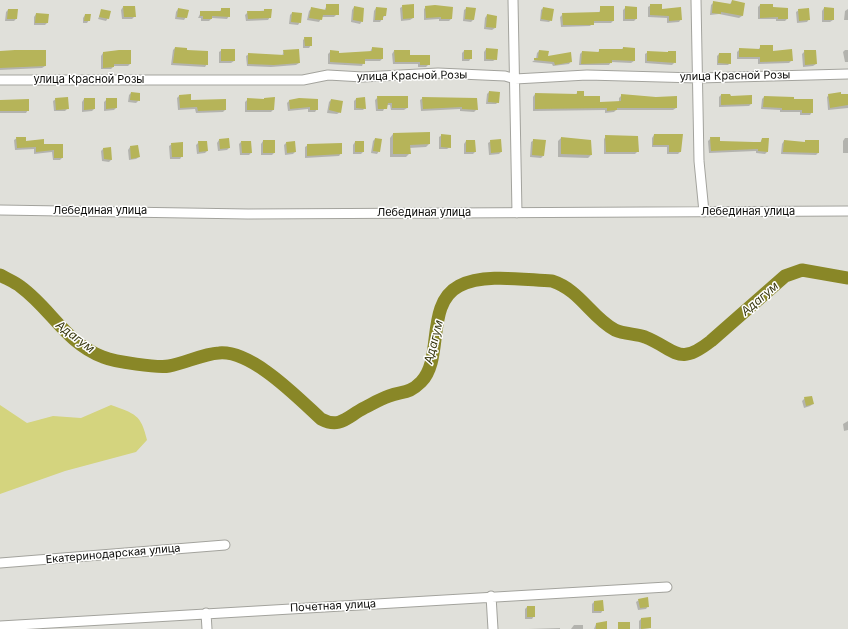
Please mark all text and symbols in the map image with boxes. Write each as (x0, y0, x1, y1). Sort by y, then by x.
street label: улица Красной Розы (356, 68, 468, 84)
street label: улица Красной Розы (679, 68, 791, 84)
street label: улица Красной Розы (34, 73, 144, 87)
street label: Лебединая улица (53, 204, 147, 218)
street label: Лебединая улица (701, 205, 795, 219)
street label: Лебединая улица (377, 206, 471, 220)
water label: Адагум (738, 279, 782, 319)
water label: Адагум (53, 318, 97, 356)
water label: Адагум (422, 319, 446, 365)
street label: Екатеринодарская улица (45, 542, 181, 566)
street label: Почетная улица (290, 597, 376, 615)

